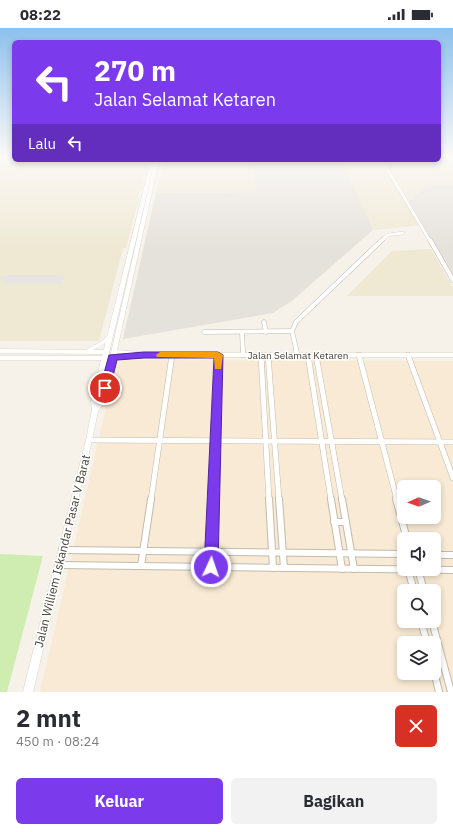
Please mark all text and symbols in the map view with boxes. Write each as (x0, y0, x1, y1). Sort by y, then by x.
text: 08:22 (20, 5, 61, 24)
text: 270 m (94, 52, 176, 89)
icon: left (28, 56, 80, 108)
text: Jalan Selamat Ketaren (94, 88, 276, 111)
icon: left (64, 132, 86, 154)
text: Lalu (28, 134, 56, 153)
street label: Jalan Selamat Ketaren (247, 349, 349, 362)
pin (88, 371, 122, 405)
icon: arrive (94, 377, 116, 399)
street label: Jalan Williem Iskandar Pasar V Barat (31, 453, 93, 649)
north arrow (397, 480, 441, 524)
map controls (397, 480, 441, 680)
button: sound (397, 532, 441, 576)
position arrow (190, 546, 232, 588)
button: search (397, 584, 441, 628)
button: layers (397, 636, 441, 680)
text: 2 mnt (16, 702, 81, 734)
button: close (395, 705, 437, 747)
text: 450 m · 08:24 (16, 733, 99, 750)
button: Keluar (16, 778, 223, 824)
button: Bagikan (231, 778, 437, 824)

